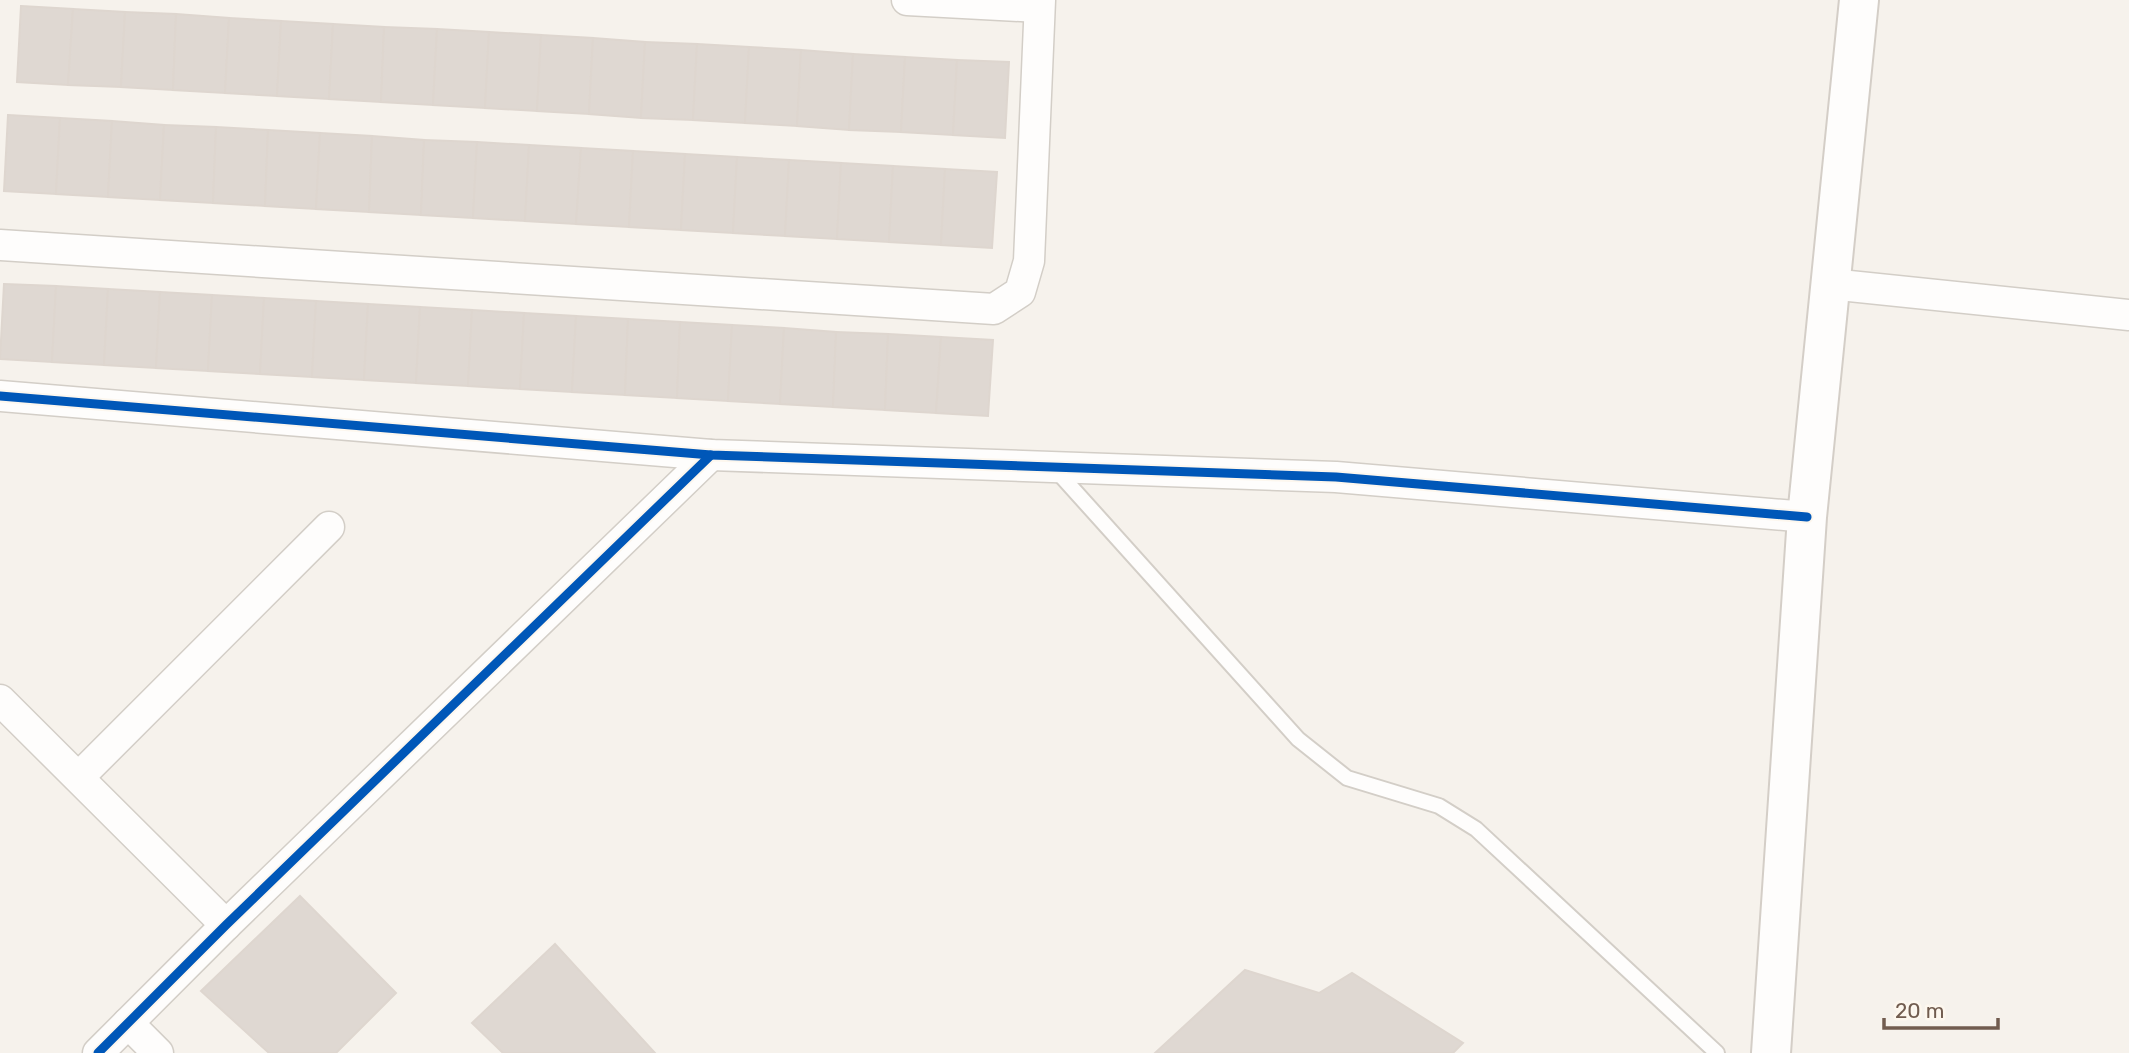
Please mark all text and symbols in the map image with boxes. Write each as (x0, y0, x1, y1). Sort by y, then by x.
scale bar (1884, 986, 1998, 1030)
text: 20 m (1895, 998, 1944, 1023)

